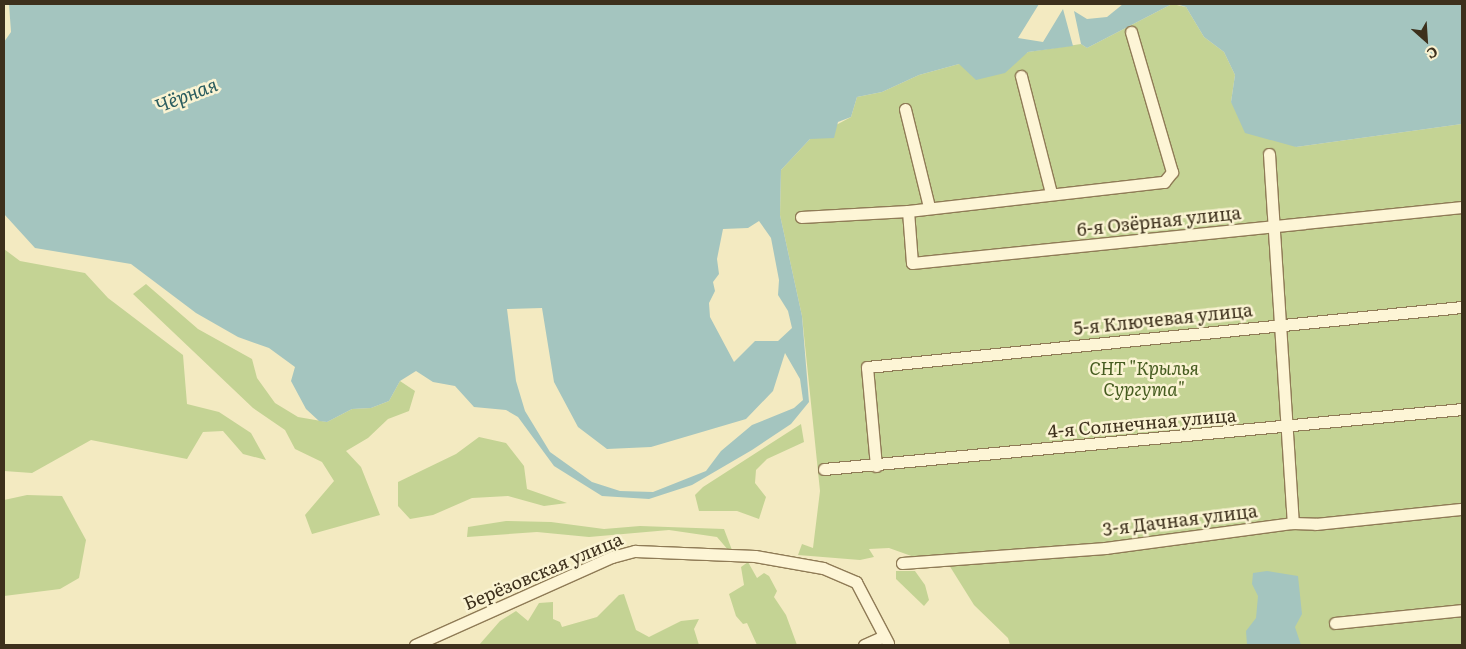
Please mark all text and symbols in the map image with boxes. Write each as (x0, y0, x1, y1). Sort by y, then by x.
north arrow (1401, 15, 1451, 65)
text: С (1424, 42, 1441, 65)
water label: Чёрная (152, 73, 220, 117)
street label: 6-я Озёрная улица (1076, 202, 1242, 240)
street label: 5-я Ключевая улица (1072, 299, 1254, 339)
park label: CНТ "Крылья Сургута" (1089, 358, 1199, 400)
street label: 4-я Солнечная улица (1047, 404, 1237, 442)
street label: 3-я Дачная улица (1101, 500, 1259, 540)
street label: Берёзовская улица (460, 528, 626, 614)

